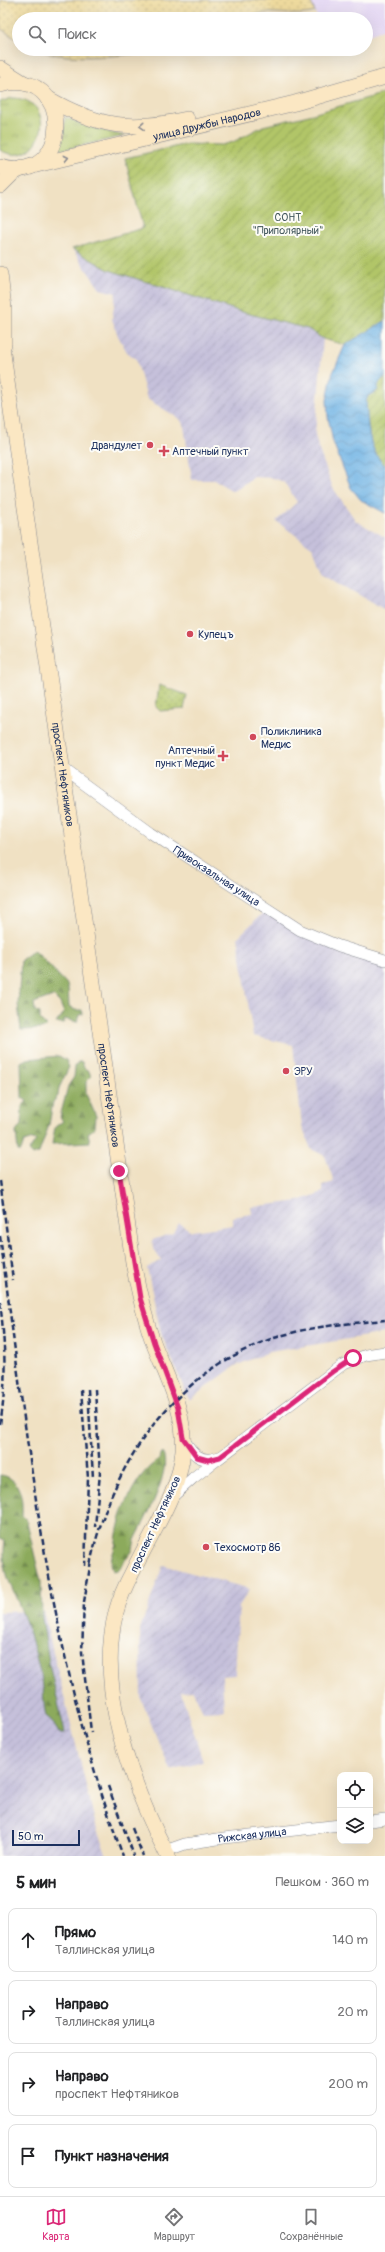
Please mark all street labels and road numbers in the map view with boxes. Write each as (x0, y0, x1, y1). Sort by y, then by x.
street label: улица Дружбы Народов (151, 105, 262, 144)
street label: проспект Нефтяников (49, 722, 77, 828)
street label: Привокзальная улица (171, 843, 262, 909)
street label: проспект Нефтяников (95, 1042, 123, 1148)
street label: проспект Нефтяников (127, 1474, 184, 1575)
street label: Рижская улица (217, 1825, 287, 1846)

